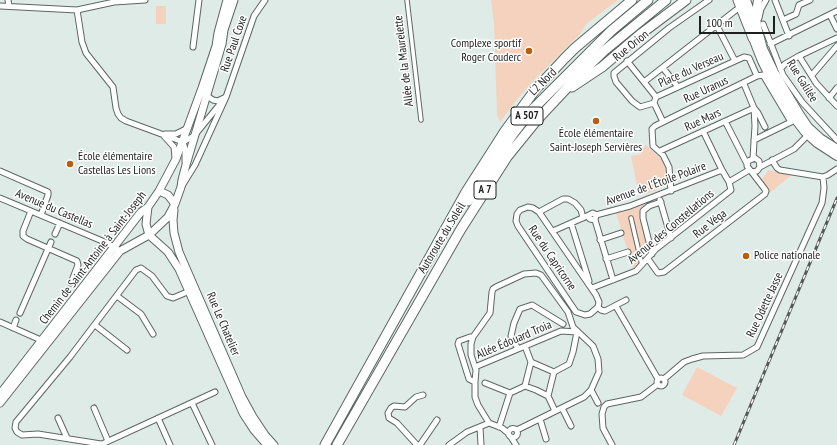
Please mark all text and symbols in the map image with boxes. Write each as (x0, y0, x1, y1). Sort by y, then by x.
scale bar (701, 8, 777, 34)
street label: Rue Paul Coxe (218, 14, 250, 74)
street label: Allée de la Maurelette (391, 15, 417, 107)
text: 100 m (706, 15, 733, 30)
street label: Rue Orion (610, 27, 652, 65)
place label: Complexe sportif Roger Couderc (451, 37, 521, 65)
marker: Complexe sportif Roger Couderc (524, 46, 534, 56)
street label: Place du Verseau (656, 49, 726, 91)
street label: Rue Galilée (783, 57, 821, 105)
street label: L2 Nord (526, 65, 560, 99)
street label: Rue Uranus (682, 73, 730, 107)
street label: Rue Mars (683, 105, 723, 135)
road number: A 507 (511, 107, 543, 125)
marker: École élémentaire Saint-Joseph Servières (591, 116, 601, 126)
place label: École élémentaire Saint-Joseph Servières (550, 127, 642, 155)
place label: École élémentaire Castellas Les Lions (78, 150, 155, 178)
marker: École élémentaire Castellas Les Lions (65, 159, 75, 169)
street label: Avenue de l'Étoile Polaire (604, 159, 708, 209)
road number: A 7 (474, 181, 496, 199)
street label: Avenue du Castellas (13, 186, 95, 232)
street label: Avenue des Constellations (625, 187, 717, 267)
street label: Chemin de Saint-Antoine à Saint-Joseph (37, 189, 149, 327)
street label: Autoroute du Soleil (415, 200, 469, 276)
street label: Rue Véga (690, 207, 730, 241)
street label: Rue du Capricorne (525, 223, 579, 293)
place label: Police nationale (754, 249, 820, 263)
marker: Police nationale (741, 251, 751, 261)
street label: Rue Odette Jasse (744, 270, 786, 340)
street label: Rue Le Chatelier (203, 290, 243, 358)
street label: Allée Édouard Troia (474, 318, 554, 362)

